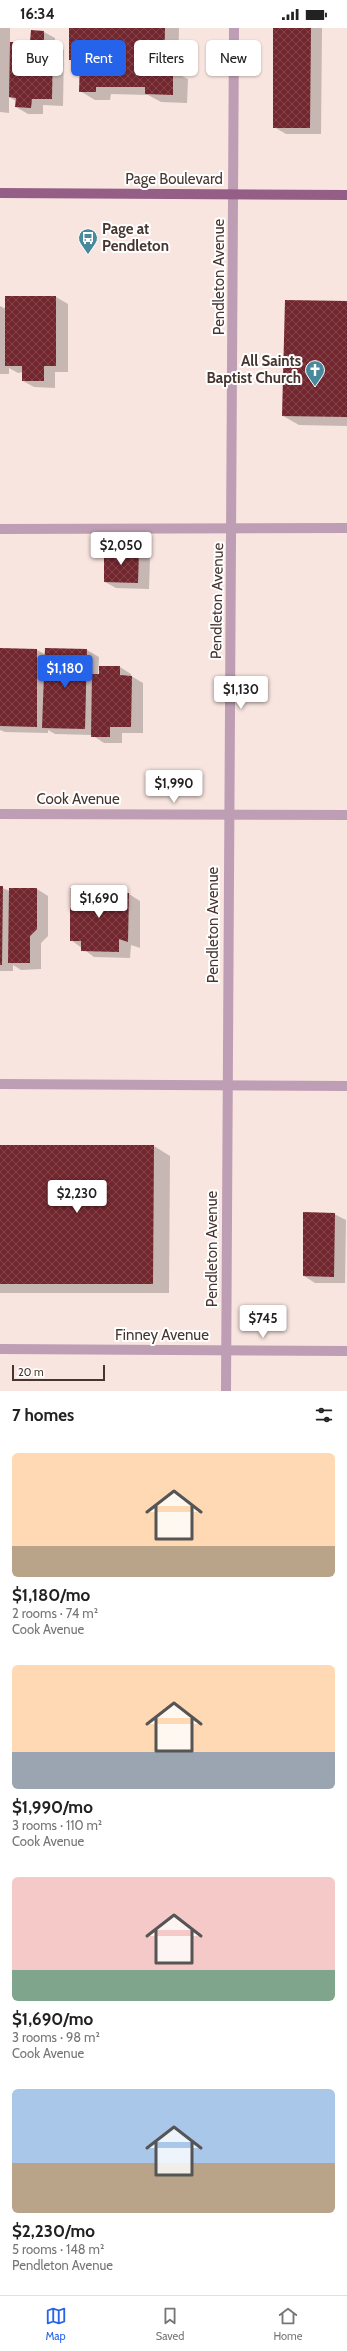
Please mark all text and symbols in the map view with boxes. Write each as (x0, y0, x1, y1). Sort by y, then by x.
text: 16:34 (20, 5, 55, 23)
chip: Buy (12, 40, 63, 76)
chip: Rent (71, 40, 126, 76)
chip: Filters (134, 40, 198, 76)
chip: New (206, 40, 261, 76)
street label: Page Boulevard (125, 170, 223, 188)
street label: Pendleton Avenue (210, 218, 228, 335)
place label: Page at Pendleton (102, 220, 169, 255)
bus stop icon: Page at Pendleton (77, 227, 99, 255)
place label: All Saints Baptist Church (206, 352, 301, 387)
church icon: All Saints Baptist Church (304, 359, 326, 387)
pin: $2,050 (88, 532, 154, 566)
text: $2,050 (100, 537, 142, 553)
street label: Pendleton Avenue (207, 542, 227, 659)
pin: $1,180 (32, 655, 98, 689)
text: $1,180 (47, 660, 83, 676)
pin: $1,130 (208, 676, 274, 710)
text: $1,130 (223, 681, 259, 697)
pin: $1,990 (141, 770, 207, 804)
text: $1,990 (155, 775, 193, 791)
street label: Cook Avenue (36, 790, 120, 808)
street label: Pendleton Avenue (204, 866, 222, 983)
pin: $1,690 (66, 885, 132, 919)
text: $1,690 (79, 890, 119, 906)
pin: $2,230 (44, 1180, 110, 1214)
text: $2,230 (57, 1185, 97, 1201)
street label: Pendleton Avenue (203, 1190, 221, 1307)
pin: $745 (239, 1305, 287, 1339)
text: $745 (249, 1310, 277, 1326)
street label: Finney Avenue (115, 1326, 209, 1344)
scale bar (12, 1363, 105, 1382)
text: 20 m (18, 1365, 44, 1379)
icon: filters (313, 1404, 335, 1426)
text: 7 homes (12, 1405, 74, 1425)
icon: home (138, 1479, 210, 1551)
text: $1,180/mo (12, 1585, 90, 1605)
text: 2 rooms · 74 m² (12, 1605, 98, 1621)
text: Cook Avenue (12, 1621, 84, 1637)
icon: home (138, 1691, 210, 1763)
text: $1,990/mo (12, 1797, 93, 1817)
text: 3 rooms · 110 m² (12, 1817, 102, 1833)
text: Cook Avenue (12, 1833, 84, 1849)
icon: home (138, 1903, 210, 1975)
text: $1,690/mo (12, 2009, 93, 2029)
text: 3 rooms · 98 m² (12, 2029, 100, 2045)
text: Cook Avenue (12, 2045, 84, 2061)
icon: home (138, 2115, 210, 2187)
text: $2,230/mo (12, 2221, 95, 2241)
text: 5 rooms · 148 m² (12, 2241, 104, 2257)
text: Pendleton Avenue (12, 2257, 113, 2273)
tab: Map (45, 2305, 67, 2343)
tab: Saved (156, 2305, 184, 2343)
tab: Home (273, 2305, 302, 2343)

